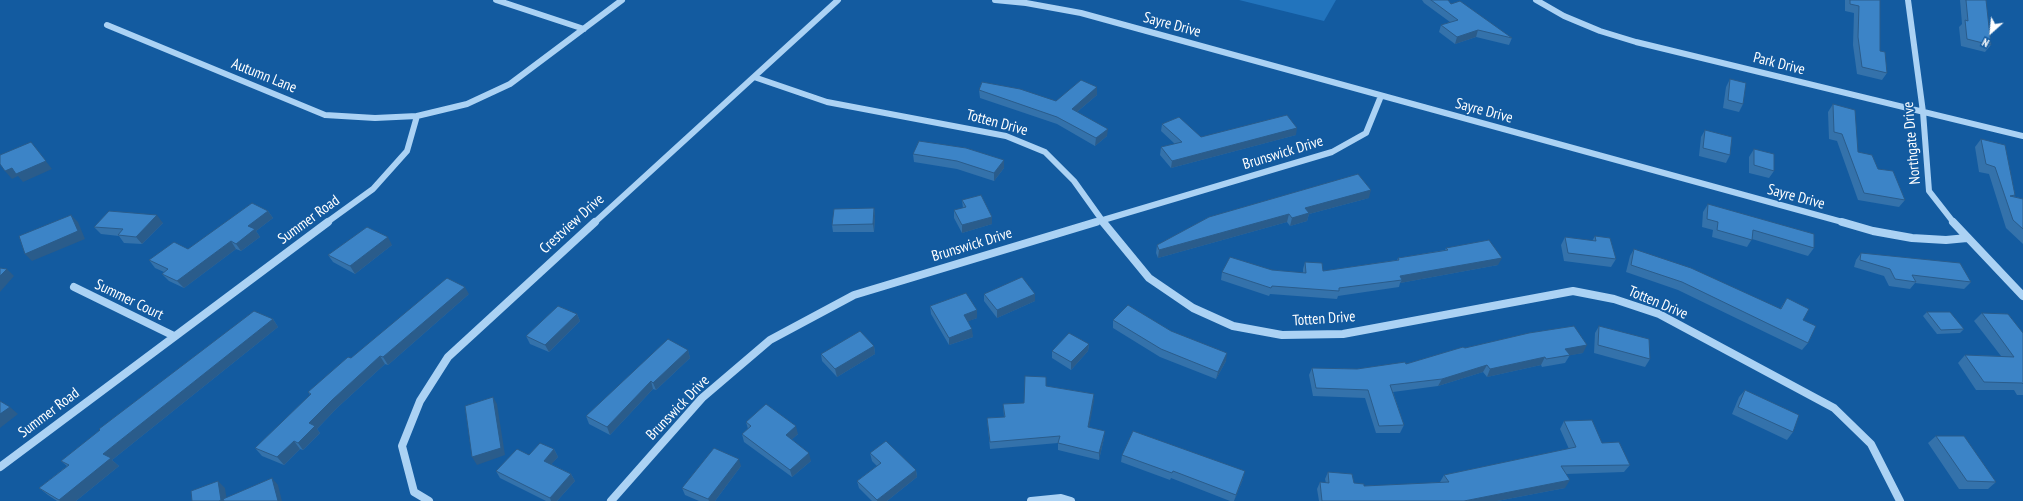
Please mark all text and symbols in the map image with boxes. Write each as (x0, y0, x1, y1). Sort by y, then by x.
street label: Sayre Drive (1141, 9, 1203, 41)
north arrow (1971, 12, 2011, 52)
text: N (1980, 35, 1991, 50)
street label: Park Drive (1751, 49, 1807, 79)
street label: Autumn Lane (229, 55, 299, 97)
street label: Sayre Drive (1453, 95, 1515, 127)
street label: Northgate Drive (1899, 101, 1925, 185)
street label: Totten Drive (964, 106, 1030, 140)
street label: Brunswick Drive (1241, 132, 1325, 174)
street label: Sayre Drive (1765, 181, 1827, 213)
street label: Crestview Drive (536, 190, 608, 258)
street label: Summer Road (275, 192, 343, 248)
street label: Brunswick Drive (930, 224, 1014, 266)
street label: Summer Court (92, 276, 166, 324)
street label: Totten Drive (1625, 282, 1691, 324)
street label: Totten Drive (1292, 308, 1356, 330)
street label: Brunswick Drive (643, 372, 713, 444)
street label: Summer Road (15, 384, 83, 442)

